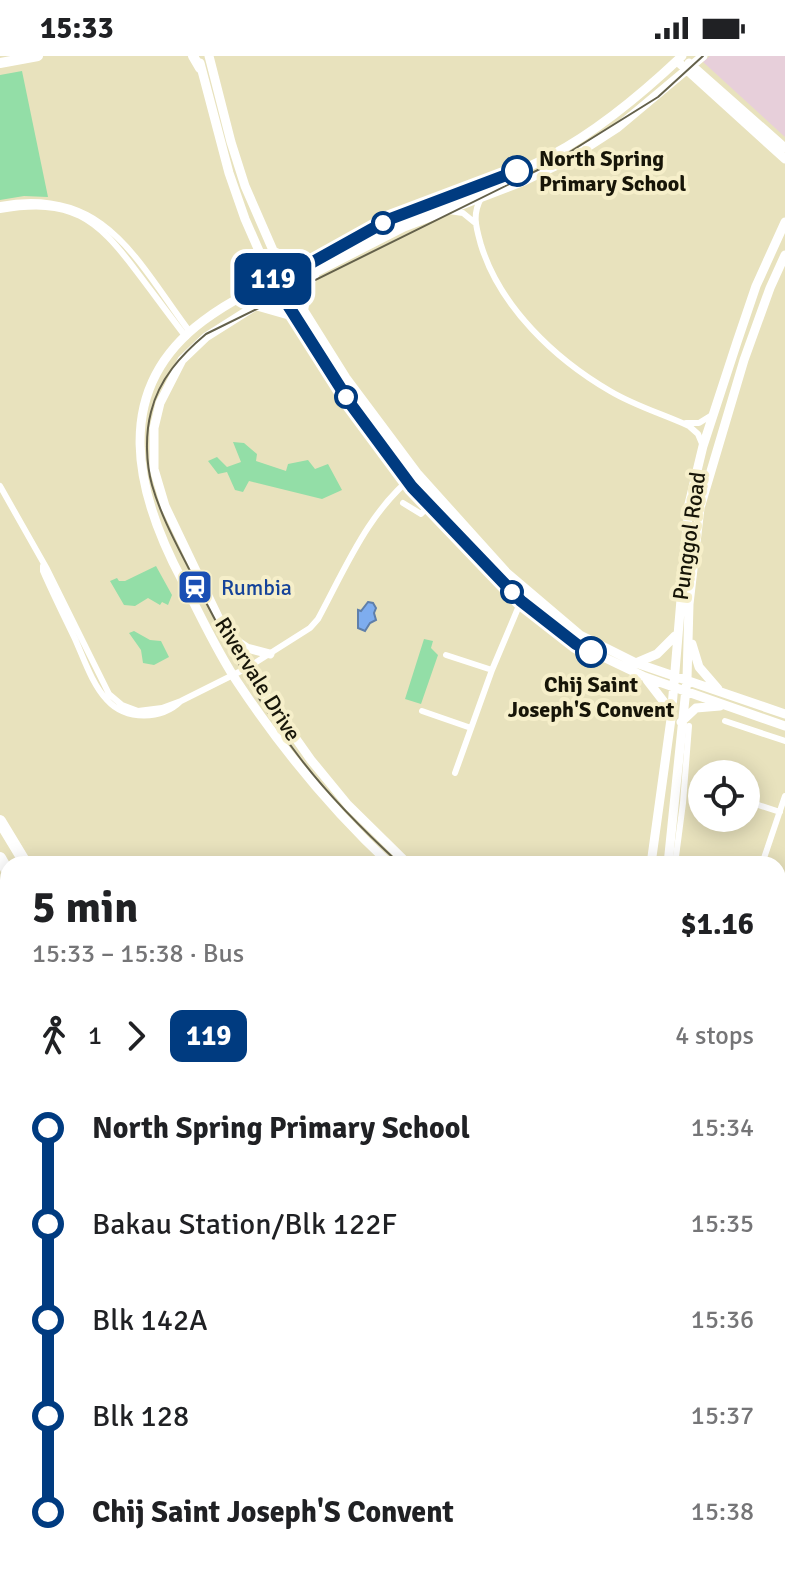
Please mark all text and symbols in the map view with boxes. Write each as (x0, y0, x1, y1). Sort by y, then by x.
text: 15:33 (40, 10, 114, 47)
place label: North Spring Primary School (539, 145, 686, 197)
marker: North Spring Primary School (502, 156, 532, 186)
unlabelled marker (372, 212, 394, 234)
line badge: 119 (227, 253, 319, 305)
text: 119 (250, 262, 296, 296)
unlabelled marker (335, 386, 357, 408)
street label: Punggol Road (667, 470, 711, 602)
station icon: Rumbia (176, 568, 214, 606)
place label: Rumbia (221, 574, 292, 601)
unlabelled marker (501, 581, 523, 603)
street label: Rivervale Drive (209, 612, 307, 746)
marker: Chij Saint Joseph'S Convent (576, 637, 606, 667)
place label: Chij Saint Joseph'S Convent (508, 671, 674, 723)
map controls (688, 760, 760, 832)
button: locate (688, 760, 760, 832)
text: 5 min (32, 881, 138, 935)
text: $1.16 (681, 906, 754, 943)
text: 15:33 – 15:38 · Bus (32, 938, 244, 970)
icon: walk (32, 1014, 76, 1058)
icon: forward (114, 1014, 158, 1058)
text: 119 (186, 1019, 231, 1053)
text: 1 (88, 1020, 102, 1052)
text: 4 stops (675, 1020, 754, 1052)
text: North Spring Primary School (92, 1110, 470, 1147)
text: 15:34 (691, 1112, 754, 1144)
text: Bakau Station/Blk 122F (92, 1206, 397, 1243)
text: 15:35 (691, 1208, 754, 1240)
text: Blk 142A (92, 1302, 208, 1339)
text: 15:36 (691, 1304, 754, 1336)
text: Blk 128 (92, 1398, 189, 1435)
text: 15:37 (691, 1400, 754, 1432)
text: Chij Saint Joseph'S Convent (92, 1494, 454, 1531)
text: 15:38 (691, 1496, 754, 1528)

